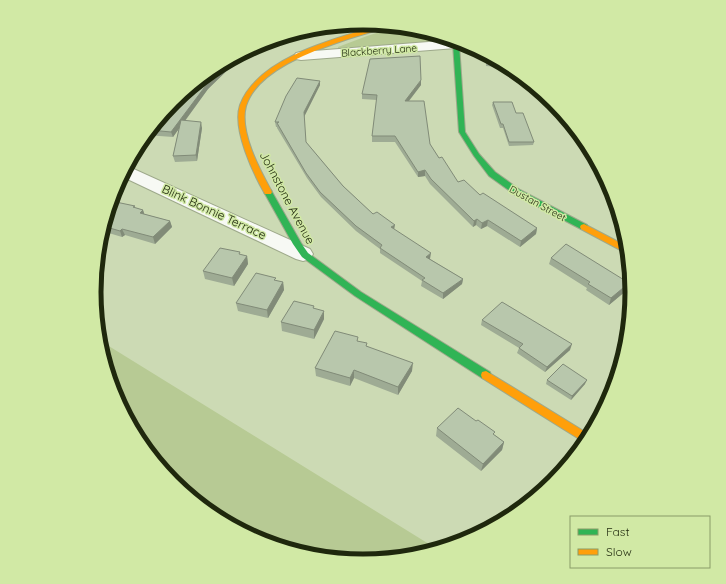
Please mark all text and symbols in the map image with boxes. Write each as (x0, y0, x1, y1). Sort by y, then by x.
street label: Blackberry Lane (341, 41, 418, 60)
street label: Johnstone Avenue (257, 149, 318, 247)
street label: Blink Bonnie Terrace (160, 181, 269, 242)
street label: Dustan Street (507, 183, 569, 225)
legend (570, 516, 710, 568)
text: Fast (606, 524, 630, 539)
text: Slow (606, 544, 632, 559)

